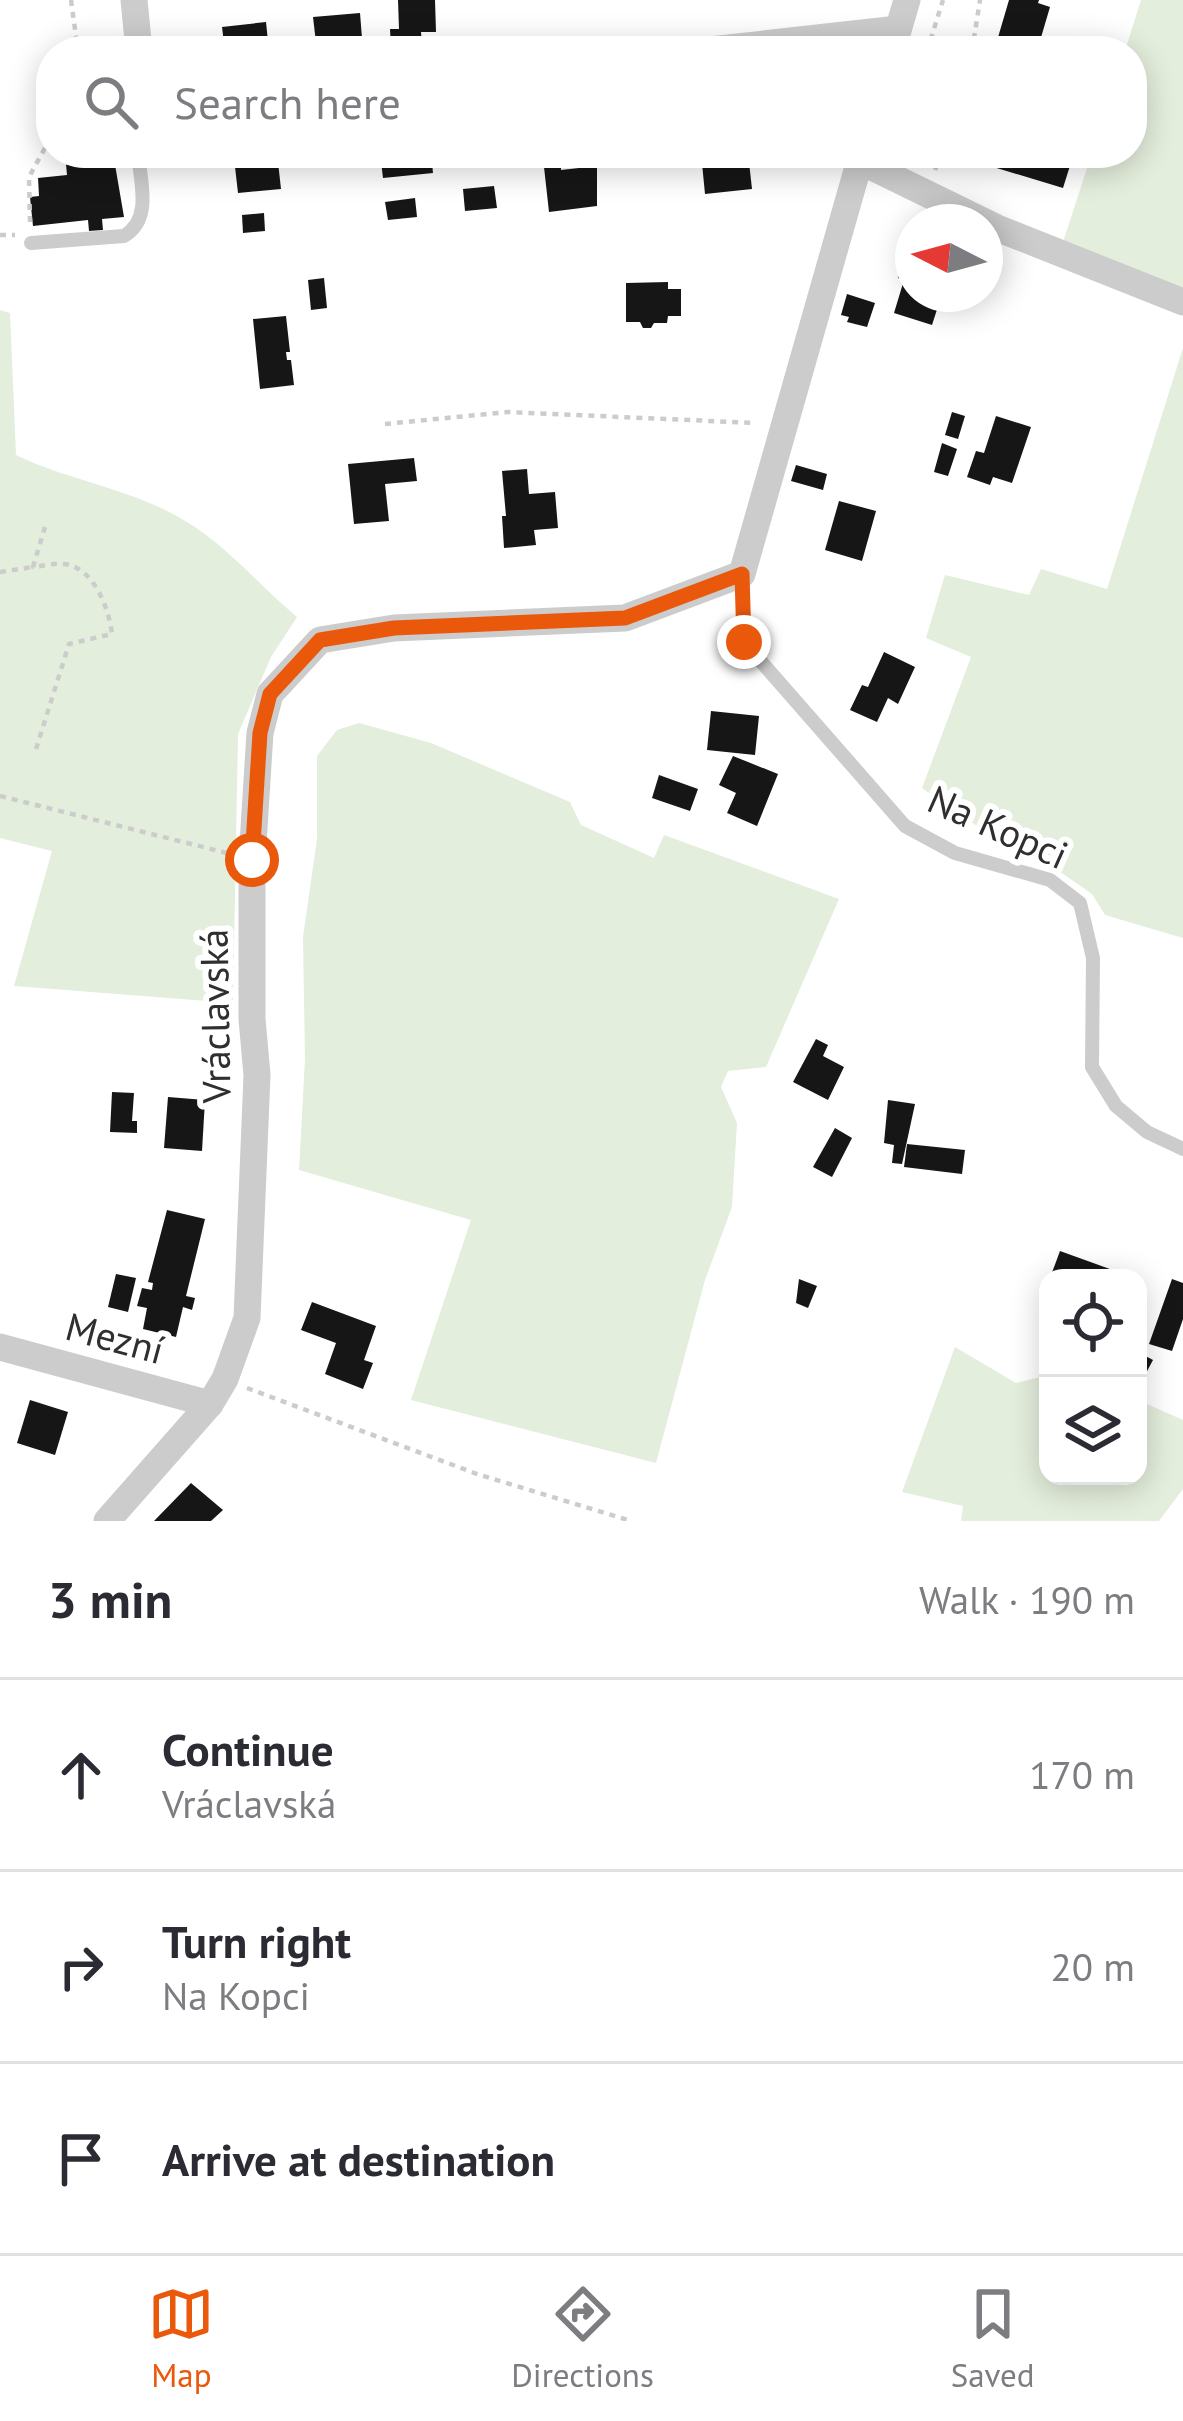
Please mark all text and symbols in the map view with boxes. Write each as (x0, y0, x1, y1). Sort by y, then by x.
search box (36, 36, 1147, 168)
icon: search (78, 69, 144, 135)
text: Search here (174, 73, 401, 131)
north arrow (895, 204, 1003, 312)
route end (717, 615, 771, 669)
street label: Na Kopci (920, 773, 1076, 880)
route start (225, 833, 279, 887)
street label: Vráclavská (187, 928, 242, 1105)
map controls (1039, 1269, 1147, 1485)
button: locate (1039, 1269, 1147, 1377)
street label: Mezní (60, 1300, 170, 1375)
button: layers (1039, 1377, 1147, 1485)
text: 3 min (48, 1566, 172, 1632)
text: Walk · 190 m (919, 1574, 1135, 1625)
text: Continue (162, 1720, 334, 1778)
icon: ahead (48, 1742, 114, 1808)
text: 170 m (1029, 1749, 1135, 1800)
text: Vráclavská (162, 1778, 336, 1829)
text: Turn right (162, 1912, 351, 1970)
icon: right (48, 1934, 114, 2000)
text: 20 m (1050, 1941, 1135, 1992)
text: Na Kopci (162, 1970, 310, 2021)
icon: arrive (48, 2126, 114, 2192)
text: Arrive at destination (162, 2130, 555, 2188)
tab: Map (148, 2281, 214, 2396)
tab: Directions (511, 2281, 654, 2396)
tab: Saved (951, 2281, 1035, 2396)

